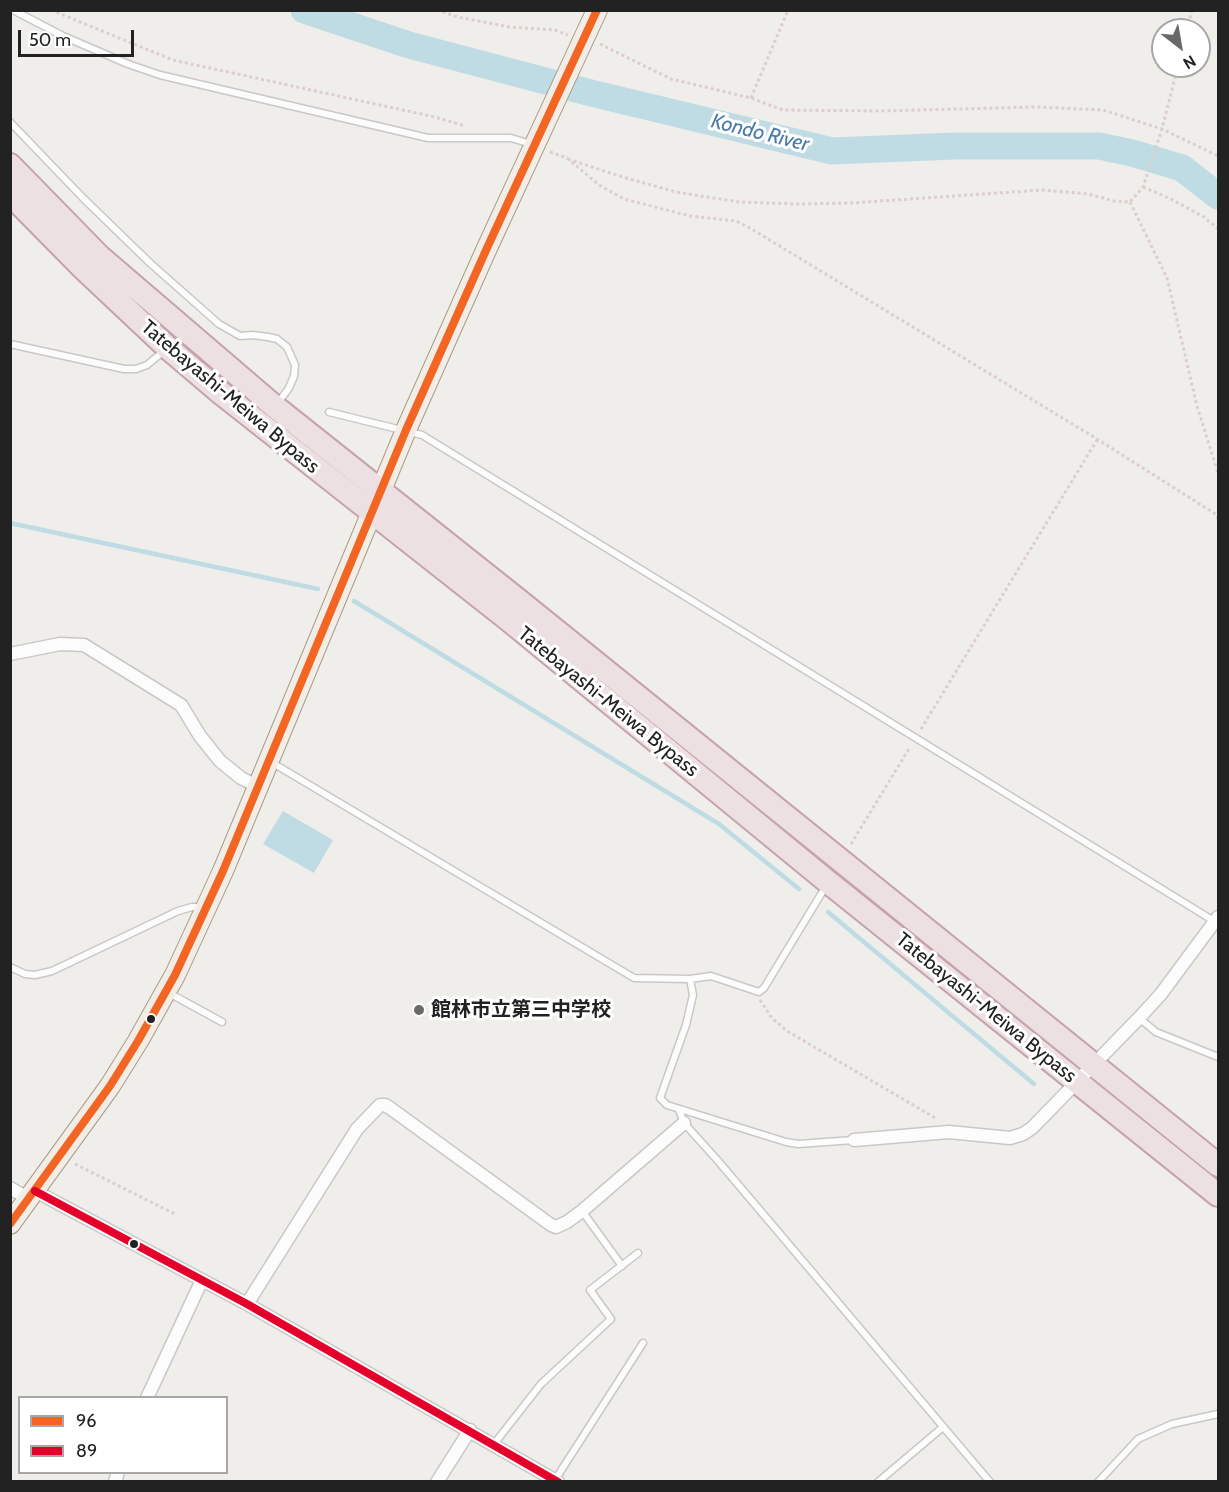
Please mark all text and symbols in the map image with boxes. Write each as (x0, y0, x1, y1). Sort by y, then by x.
scale bar (21, 18, 136, 56)
north arrow (1151, 18, 1211, 78)
text: 50 m (29, 29, 71, 51)
text: N (1180, 51, 1199, 73)
water label: Kondo River (709, 109, 811, 157)
street label: Tatebayashi-Meiwa Bypass (136, 315, 324, 479)
street label: Tatebayashi-Meiwa Bypass (513, 622, 703, 782)
street label: Tatebayashi-Meiwa Bypass (891, 928, 1081, 1088)
place label: 館林市立第三中学校 (431, 998, 611, 1022)
marker: 館林市立第三中学校 (412, 1003, 426, 1017)
unlabelled marker (145, 1013, 157, 1025)
unlabelled marker (128, 1238, 140, 1250)
legend (18, 1396, 228, 1474)
text: 96 (76, 1410, 96, 1432)
text: 89 (76, 1440, 97, 1462)

